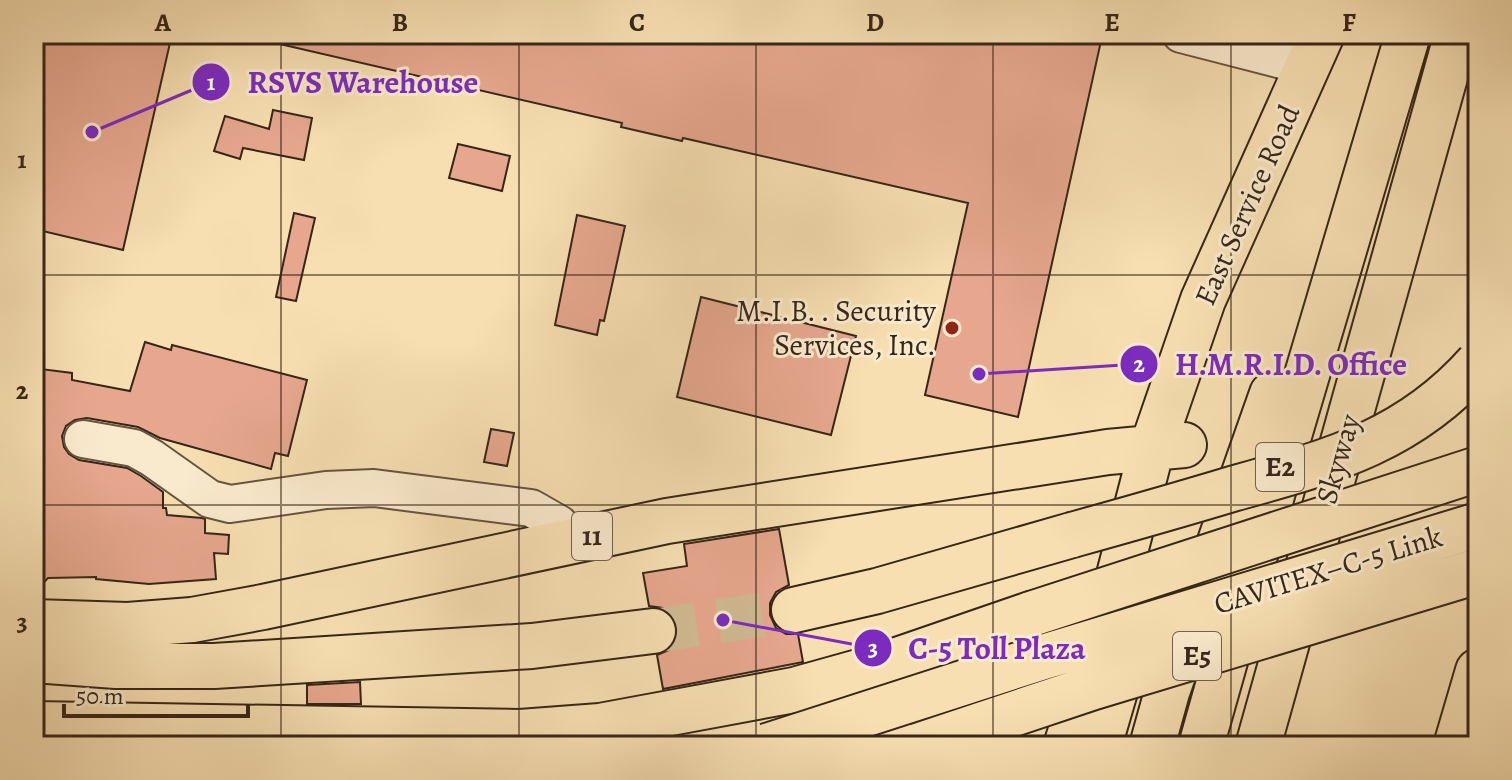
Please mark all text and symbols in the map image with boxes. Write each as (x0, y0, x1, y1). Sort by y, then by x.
text: A (154, 5, 172, 40)
text: B (392, 5, 408, 40)
text: C (629, 5, 645, 40)
text: D (866, 5, 884, 40)
text: E (1104, 5, 1120, 40)
text: F (1342, 5, 1356, 40)
callout: RSVS Warehouse (191, 54, 494, 110)
text: RSVS Warehouse (248, 60, 478, 104)
text: 1 (207, 66, 216, 98)
street label: East Service Road (1185, 98, 1309, 312)
text: 1 (17, 142, 27, 177)
place label: M.I.B. . Security Services, Inc. (736, 291, 937, 365)
marker: M.I.B. . Security Services, Inc. (943, 319, 961, 337)
callout: H.M.R.I.D. Office (1119, 336, 1423, 392)
text: H.M.R.I.D. Office (1175, 342, 1407, 386)
text: 2 (1133, 348, 1145, 380)
text: 2 (16, 373, 29, 408)
street label: Skyway (1306, 409, 1370, 508)
road number: E2 (1256, 443, 1304, 491)
road number: 11 (572, 512, 612, 560)
street label: CAVITEX–C-5 Link (1209, 516, 1447, 624)
text: 3 (16, 604, 28, 639)
callout: C-5 Toll Plaza (853, 620, 1102, 676)
text: C-5 Toll Plaza (908, 626, 1086, 670)
text: 3 (868, 632, 878, 664)
road number: E5 (1173, 632, 1221, 680)
scale bar (64, 668, 248, 718)
text: 50 m (76, 680, 124, 712)

